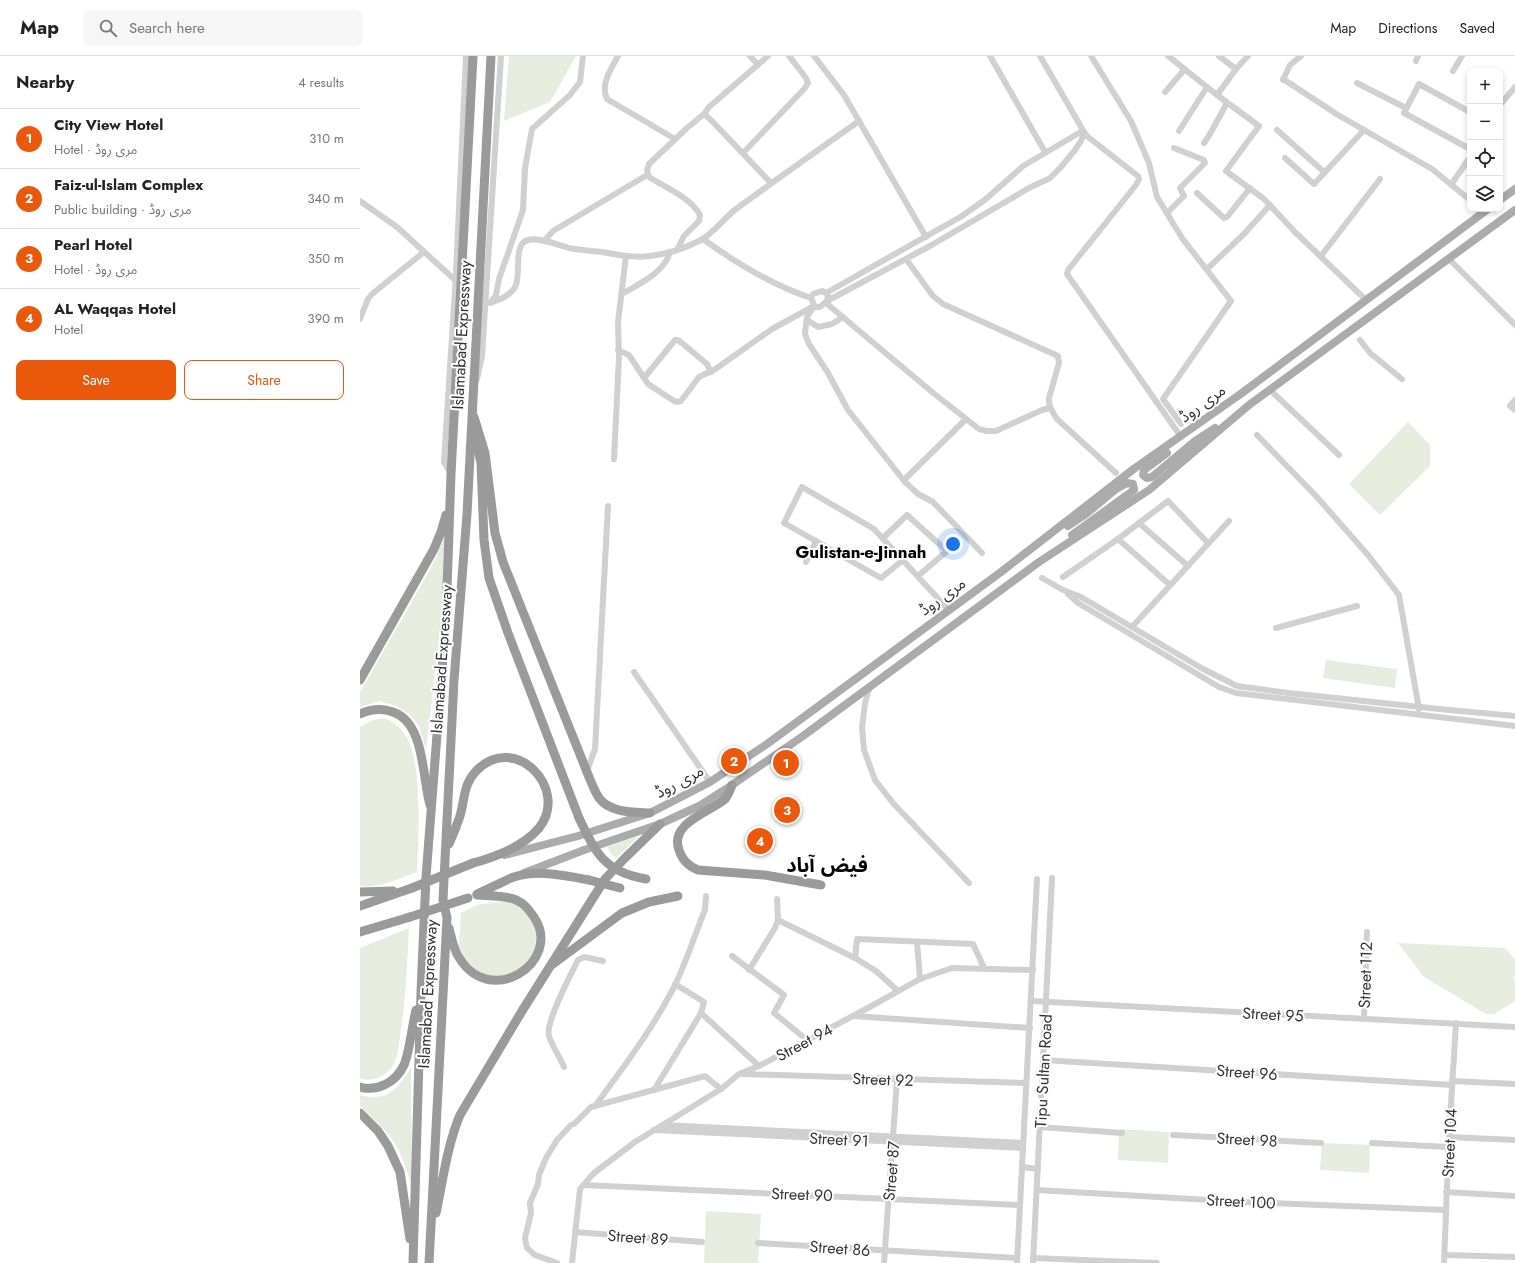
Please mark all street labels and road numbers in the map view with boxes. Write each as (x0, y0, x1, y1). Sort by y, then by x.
street label: Islamabad Expressway (446, 259, 477, 410)
street label: مری روڈ (1174, 379, 1230, 428)
street label: مری روڈ (914, 572, 970, 621)
street label: Islamabad Expressway (425, 583, 458, 734)
street label: مری روڈ (651, 759, 708, 804)
street label: Islamabad Expressway (412, 918, 443, 1069)
street label: Street 112 (1353, 941, 1378, 1009)
street label: Street 95 (1242, 1001, 1304, 1028)
street label: Tipu Sultan Road (1029, 1013, 1058, 1129)
street label: Street 94 (772, 1018, 837, 1067)
street label: Street 96 (1216, 1059, 1278, 1086)
street label: Street 92 (852, 1067, 914, 1092)
street label: Street 104 (1436, 1108, 1463, 1178)
street label: Street 91 (809, 1126, 869, 1153)
street label: Street 98 (1216, 1126, 1278, 1153)
street label: Street 87 (877, 1140, 906, 1202)
street label: Street 90 (771, 1182, 833, 1207)
street label: Street 100 (1206, 1188, 1276, 1215)
street label: Street 89 (607, 1224, 669, 1251)
street label: Street 86 (809, 1235, 871, 1262)

